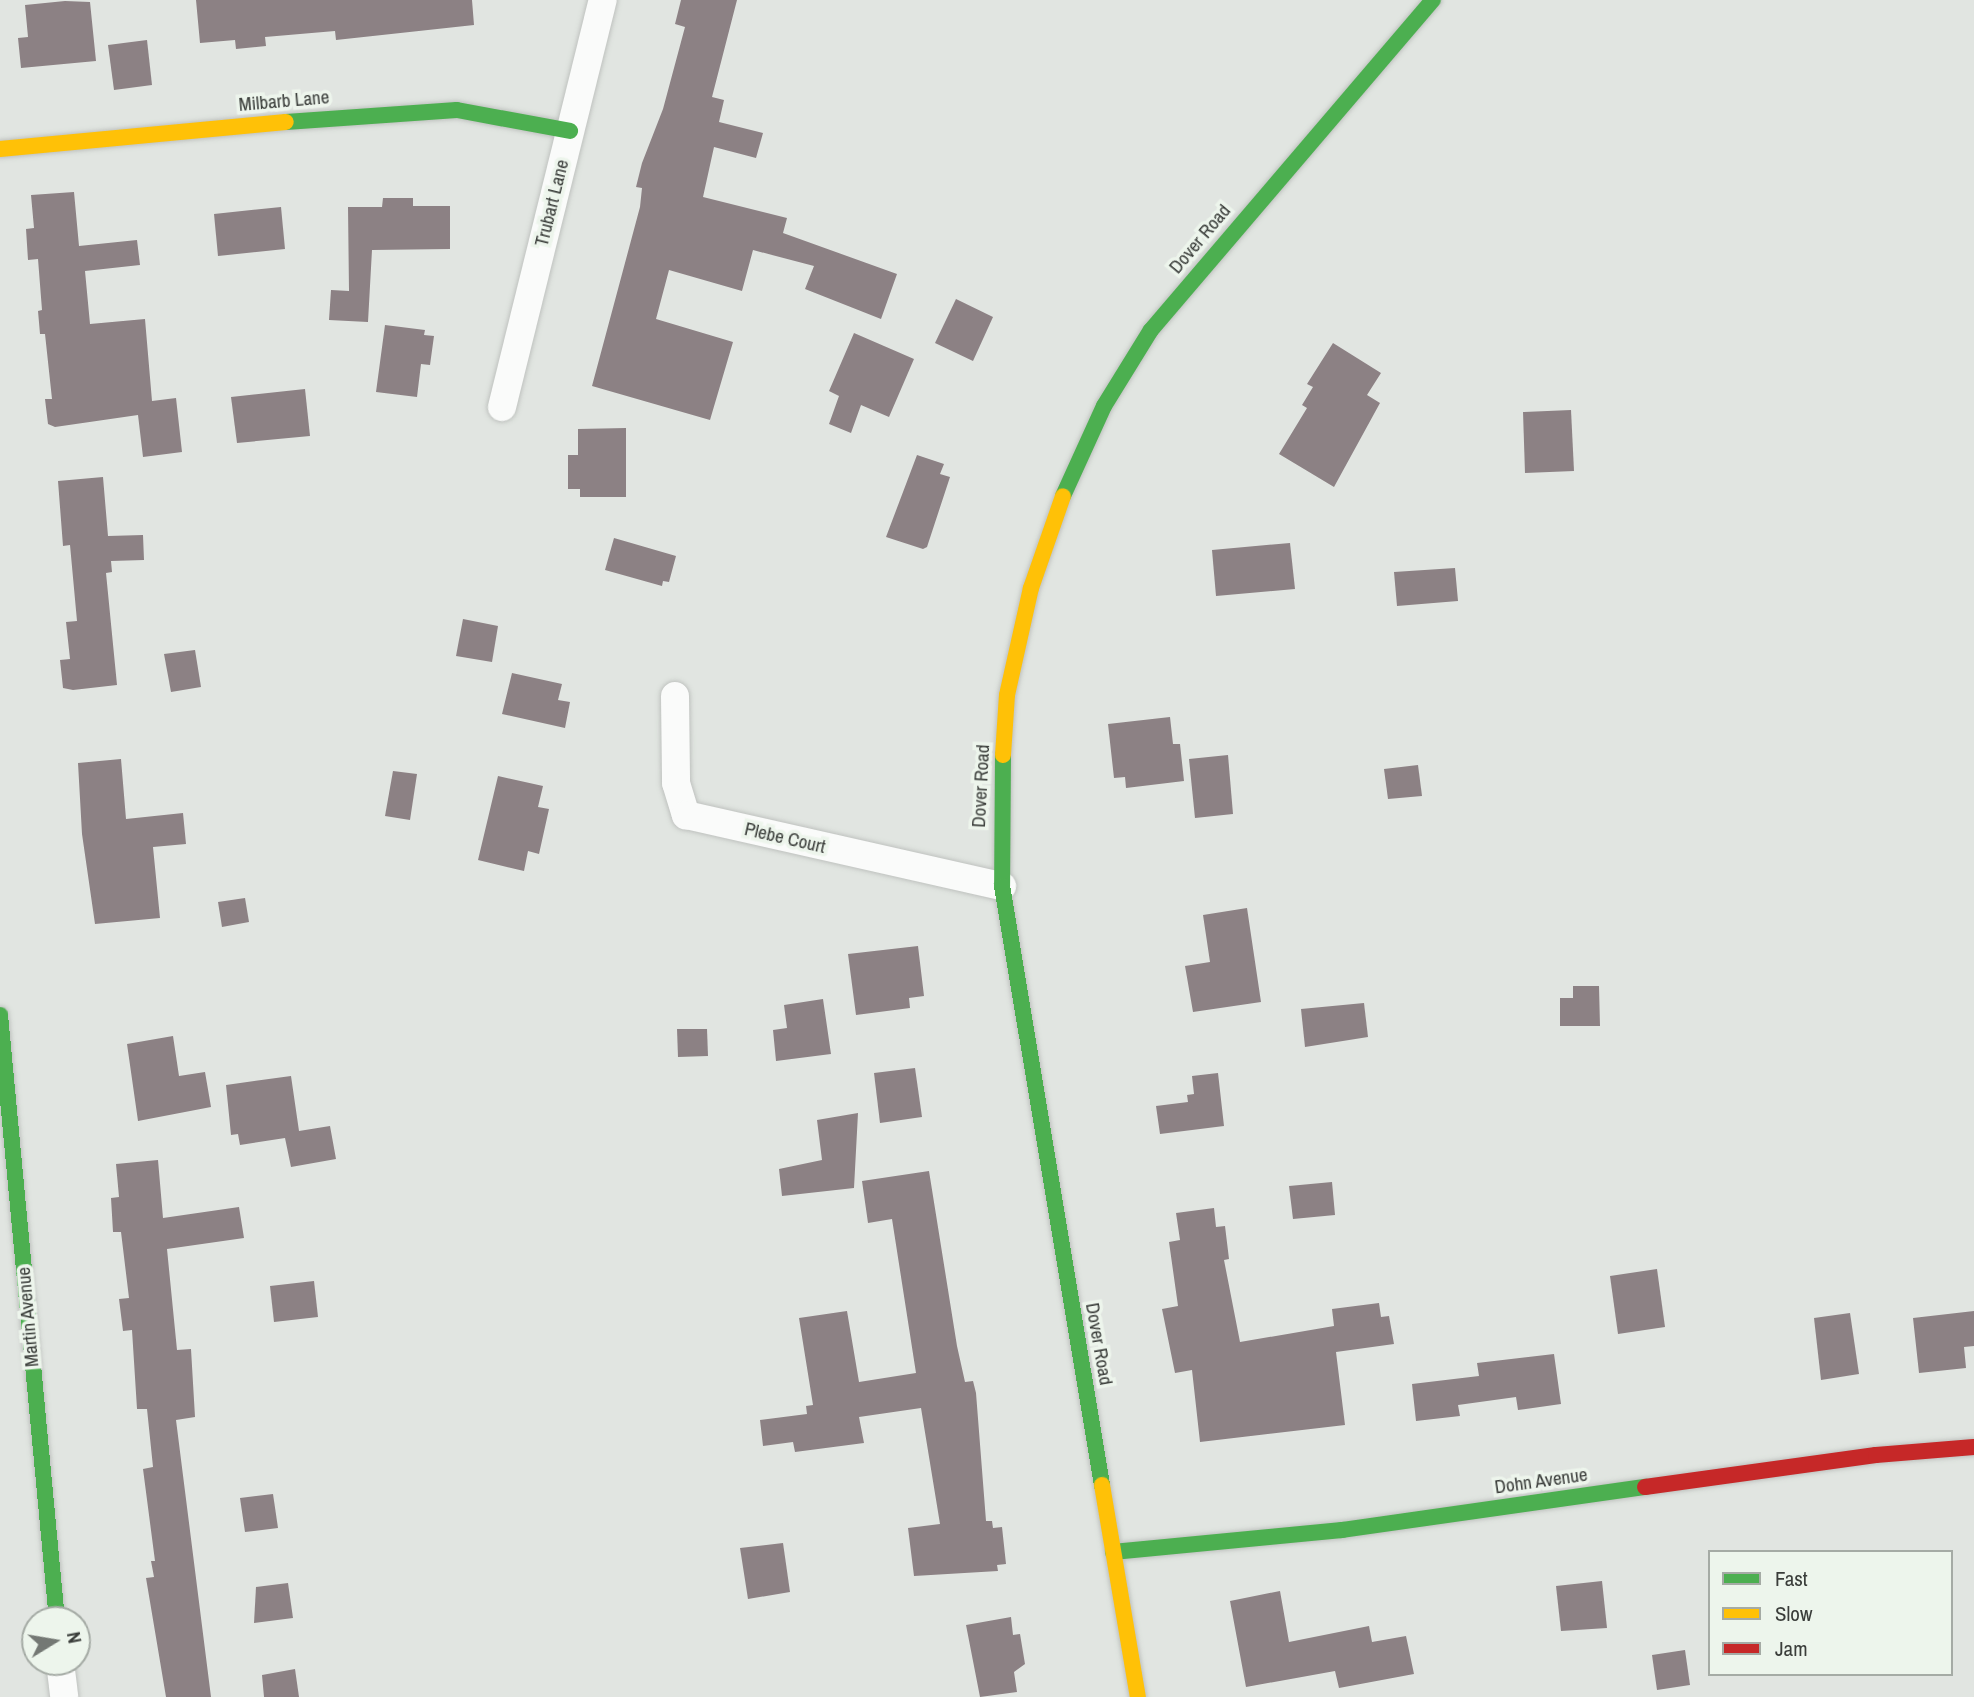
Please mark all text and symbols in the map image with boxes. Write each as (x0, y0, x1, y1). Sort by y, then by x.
street label: Milbarb Lane (238, 86, 330, 116)
street label: Trubart Lane (530, 157, 574, 249)
street label: Dover Road (1165, 200, 1235, 278)
street label: Dover Road (967, 744, 995, 828)
street label: Plebe Court (742, 818, 828, 858)
street label: Martin Avenue (12, 1266, 44, 1368)
street label: Dover Road (1081, 1301, 1117, 1387)
street label: Dohn Avenue (1493, 1463, 1589, 1499)
legend (1708, 1550, 1953, 1676)
text: Fast (1775, 1564, 1808, 1593)
text: Slow (1775, 1599, 1812, 1628)
north arrow (21, 1606, 91, 1676)
text: N (61, 1629, 88, 1645)
text: Jam (1775, 1634, 1808, 1663)

